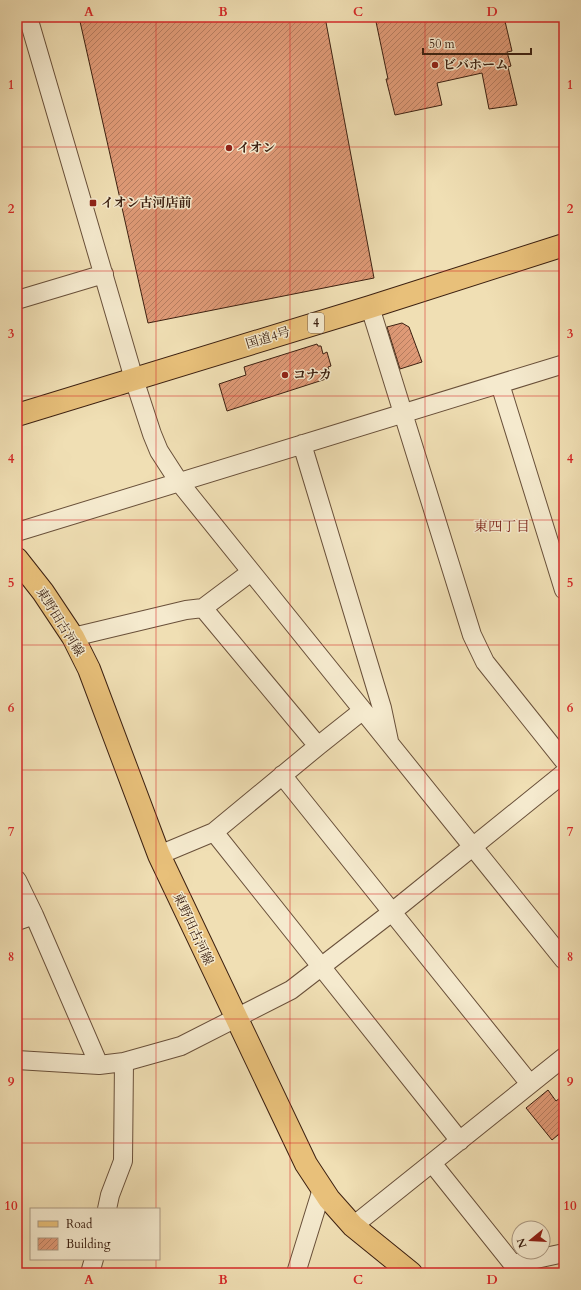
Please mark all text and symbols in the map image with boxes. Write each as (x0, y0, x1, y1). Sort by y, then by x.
text: A (84, 3, 94, 21)
text: B (218, 3, 228, 21)
text: C (353, 3, 363, 21)
text: D (486, 3, 498, 21)
scale bar (423, 30, 531, 56)
text: 50 m (429, 36, 456, 52)
place label: ビバホーム (443, 56, 508, 74)
marker: ビバホーム (430, 60, 440, 70)
text: 1 (8, 76, 14, 94)
text: 1 (567, 76, 573, 94)
place label: イオン (237, 139, 276, 157)
marker: イオン (224, 143, 234, 153)
place label: イオン古河店前 (101, 194, 192, 212)
marker: イオン古河店前 (88, 198, 98, 208)
text: 2 (8, 200, 15, 218)
text: 2 (567, 200, 574, 218)
road number: 4 (308, 313, 324, 333)
street label: 国道4号 (244, 323, 292, 353)
text: 3 (8, 325, 15, 343)
text: 3 (567, 325, 574, 343)
place label: コナカ (293, 366, 332, 384)
marker: コナカ (280, 370, 290, 380)
text: 4 (8, 450, 15, 468)
text: 4 (567, 450, 574, 468)
district label: 東四丁目 (474, 517, 530, 536)
text: 5 (8, 574, 14, 592)
text: 5 (567, 574, 573, 592)
street label: 東野田古河線 (32, 584, 88, 660)
text: 6 (8, 699, 15, 717)
text: 6 (567, 699, 574, 717)
text: 7 (8, 823, 15, 841)
text: 7 (567, 823, 574, 841)
street label: 東野田古河線 (168, 890, 218, 968)
text: 8 (8, 948, 14, 966)
text: 8 (567, 948, 573, 966)
text: 9 (8, 1073, 15, 1091)
text: 9 (567, 1073, 574, 1091)
text: 10 (4, 1197, 18, 1215)
text: 10 (563, 1197, 577, 1215)
legend (30, 1208, 160, 1260)
text: Road (66, 1216, 93, 1232)
north arrow (511, 1220, 551, 1260)
text: Building (66, 1236, 111, 1252)
text: N (513, 1236, 531, 1250)
text: A (84, 1271, 94, 1289)
text: B (218, 1271, 228, 1289)
text: C (353, 1271, 363, 1289)
text: D (486, 1271, 498, 1289)

